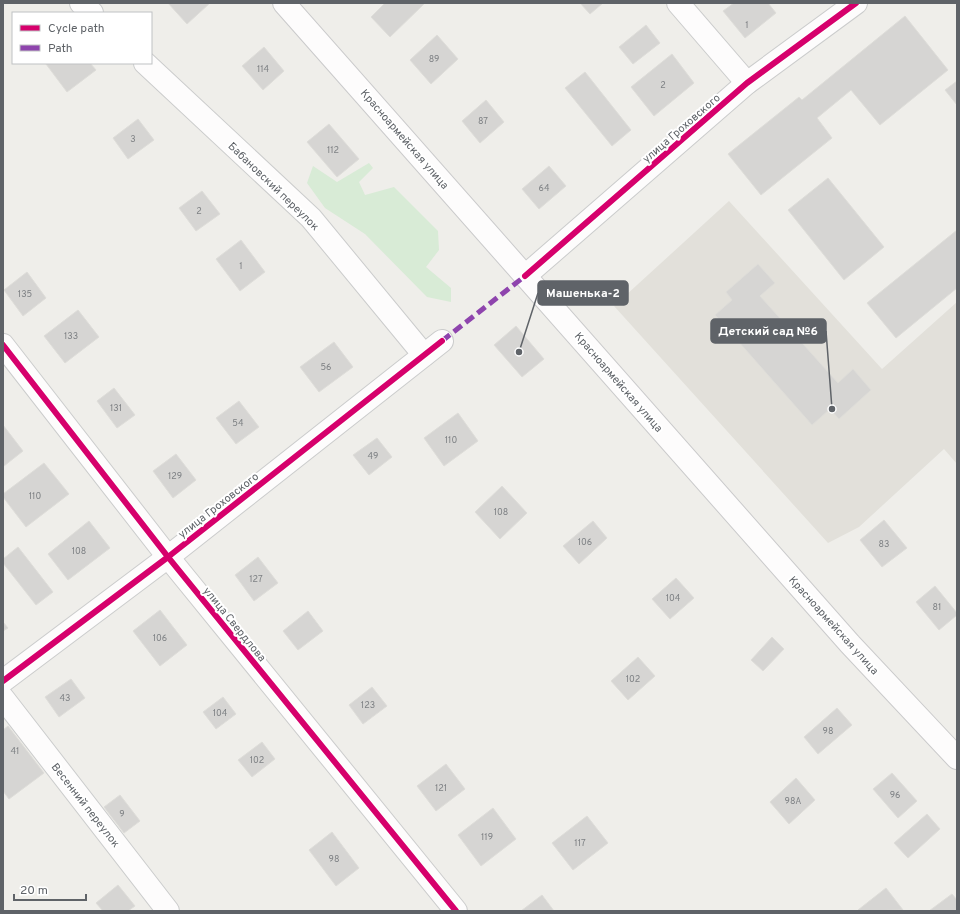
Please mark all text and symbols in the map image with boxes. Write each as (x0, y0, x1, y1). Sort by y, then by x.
legend (12, 12, 152, 64)
house number: 1 (745, 20, 749, 31)
text: Cycle path (48, 21, 105, 37)
text: Path (48, 41, 73, 57)
house number: 89 (429, 54, 439, 65)
house number: 114 (257, 64, 269, 75)
house number: 2 (660, 80, 666, 91)
street label: Красноармейская улица (357, 87, 452, 193)
street label: улица Гроховского (640, 91, 723, 166)
house number: 87 (478, 116, 488, 127)
house number: 3 (130, 134, 136, 145)
street label: Бабановский переулок (225, 140, 322, 234)
house number: 112 (327, 145, 339, 156)
house number: 64 (539, 183, 550, 194)
house number: 2 (196, 206, 202, 217)
house number: 1 (239, 261, 243, 272)
callout: Машенька-2 (538, 281, 628, 305)
text: Машенька-2 (546, 286, 620, 302)
house number: 135 (18, 289, 32, 300)
callout: Детский сад №6 (711, 319, 826, 343)
text: Детский сад №6 (718, 324, 818, 340)
street label: Красноармейская улица (571, 330, 666, 436)
house number: 133 (64, 331, 78, 342)
house number: 56 (321, 362, 331, 373)
house number: 131 (110, 403, 122, 414)
house number: 54 (232, 418, 244, 429)
house number: 110 (445, 435, 457, 446)
house number: 49 (368, 451, 378, 462)
street label: улица Гроховского (175, 470, 262, 542)
house number: 129 (168, 471, 182, 482)
house number: 110 (29, 491, 41, 502)
house number: 108 (494, 507, 508, 518)
house number: 106 (578, 537, 592, 548)
house number: 83 (879, 539, 889, 550)
house number: 108 (72, 546, 86, 557)
street label: Красноармейская улица (785, 573, 881, 678)
house number: 127 (249, 574, 263, 585)
street label: улица Свердлова (200, 584, 269, 665)
house number: 104 (666, 593, 681, 604)
house number: 81 (933, 602, 941, 613)
house number: 106 (153, 633, 167, 644)
house number: 102 (626, 674, 640, 685)
house number: 43 (59, 693, 71, 704)
house number: 123 (361, 700, 375, 711)
house number: 104 (213, 708, 228, 719)
house number: 98 (823, 726, 833, 737)
house number: 41 (11, 746, 19, 757)
house number: 102 (250, 755, 264, 766)
street label: Весенний переулок (48, 761, 122, 851)
house number: 121 (435, 783, 447, 794)
house number: 96 (890, 790, 900, 801)
house number: 98А (785, 796, 801, 807)
house number: 9 (119, 809, 125, 820)
house number: 119 (481, 832, 493, 843)
house number: 117 (574, 838, 586, 849)
house number: 98 (329, 854, 339, 865)
scale bar (14, 876, 86, 902)
text: 20 m (20, 883, 48, 899)

